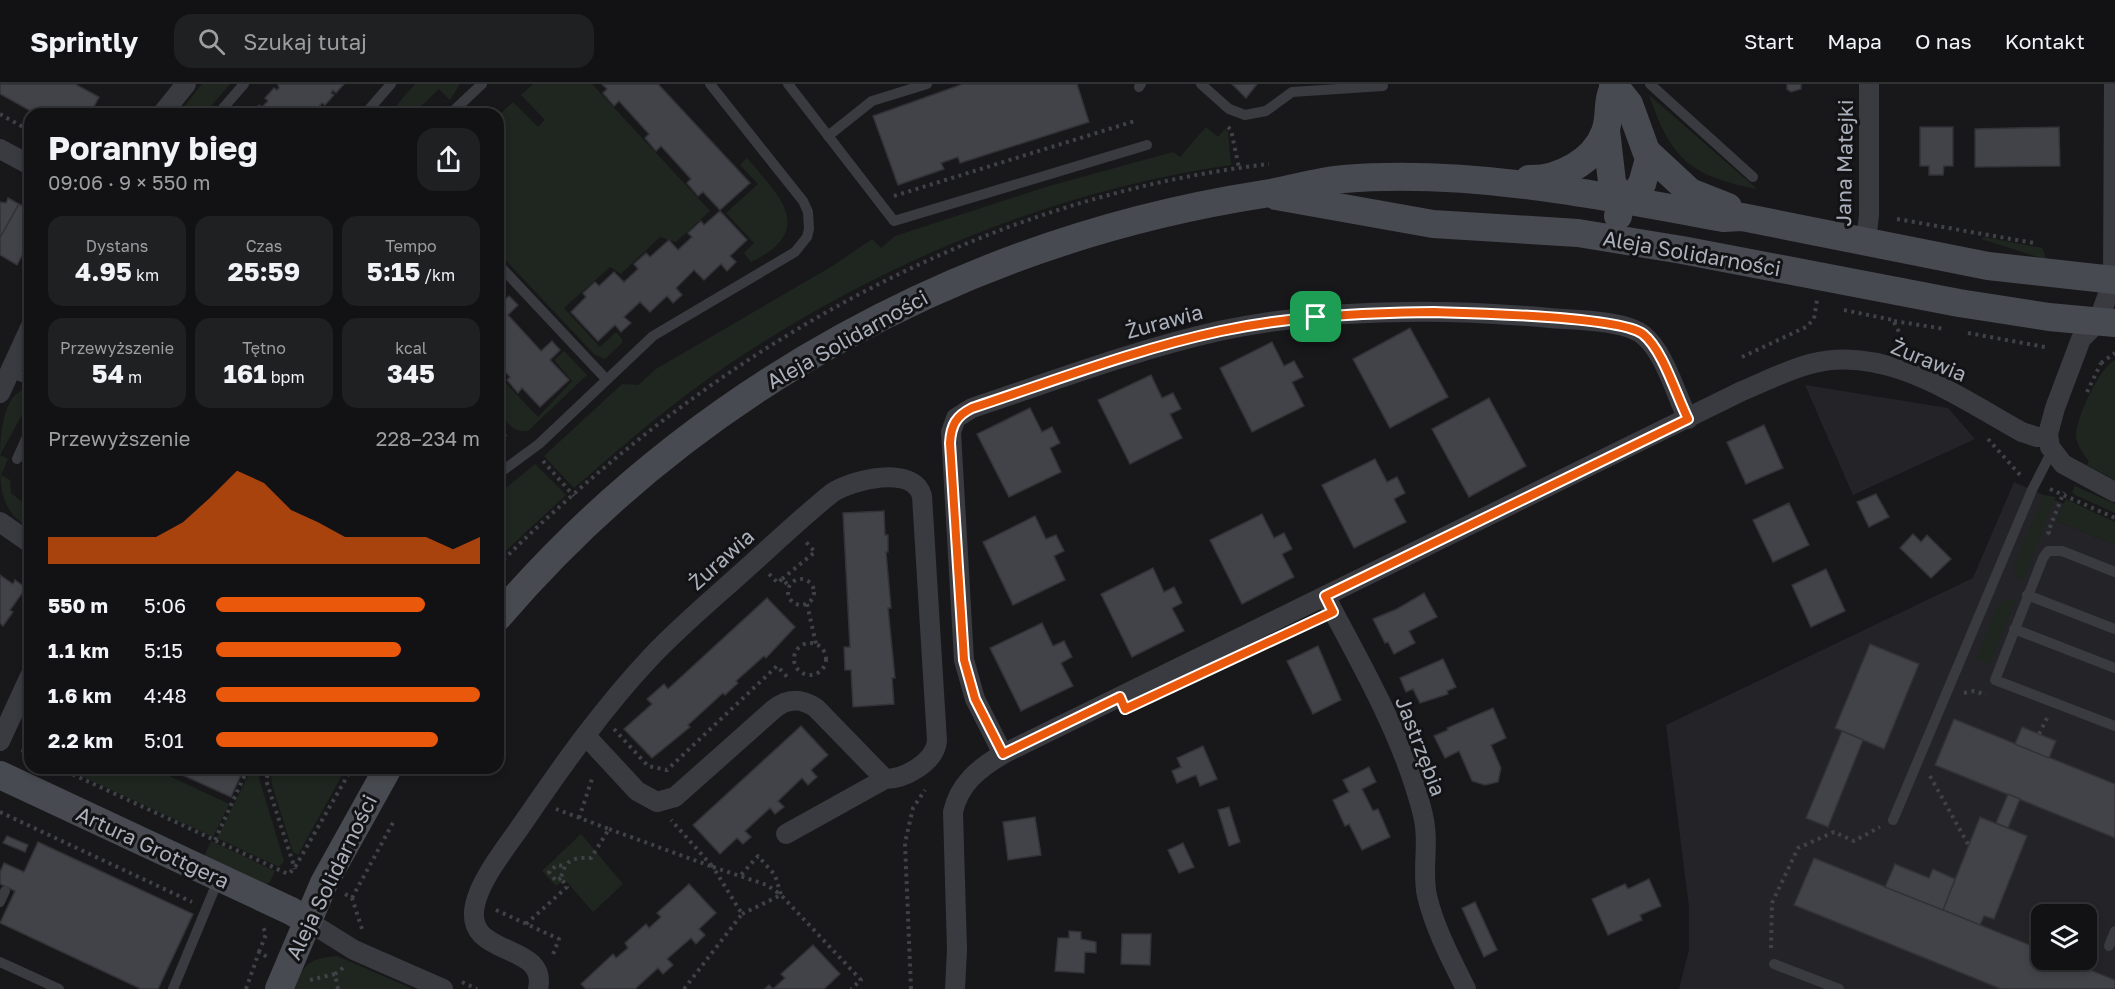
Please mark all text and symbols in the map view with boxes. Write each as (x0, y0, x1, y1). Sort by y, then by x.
search box (174, 14, 594, 68)
text: Sprintly (30, 25, 138, 58)
icon: search (195, 25, 228, 58)
text: Szukaj tutaj (243, 28, 367, 55)
text: Start (1744, 28, 1794, 54)
text: Mapa (1827, 28, 1882, 54)
text: O nas (1915, 28, 1972, 54)
text: Kontakt (2005, 28, 2085, 54)
street label: Jana Matejki (1830, 99, 1858, 227)
text: Poranny bieg (48, 128, 258, 167)
button: share (417, 128, 480, 191)
text: 09:06 · 9 × 550 m (48, 170, 210, 194)
street label: Aleja Solidarności (1601, 225, 1783, 281)
text: Dystans (86, 236, 148, 256)
text: Czas (246, 236, 282, 256)
text: Tempo (385, 236, 437, 256)
text: 4.95 (75, 256, 132, 287)
text: 25:59 (228, 256, 300, 287)
text: 5:15 (367, 256, 420, 287)
text: km (132, 265, 159, 285)
text: /km (420, 265, 455, 285)
street label: Aleja Solidarności (762, 284, 932, 394)
pin (1290, 291, 1341, 342)
street label: Żurawia (1122, 298, 1206, 344)
icon: arrive (1299, 300, 1332, 333)
street label: Żurawia (1887, 333, 1971, 387)
text: Przewyższenie (60, 338, 174, 358)
text: Tętno (242, 338, 286, 358)
text: kcal (395, 338, 427, 358)
text: 54 (92, 358, 124, 389)
text: 161 (223, 358, 267, 389)
text: 345 (387, 358, 435, 389)
text: m (124, 367, 142, 387)
text: bpm (267, 367, 305, 387)
text: Przewyższenie (48, 426, 190, 450)
text: 228–234 m (376, 426, 480, 450)
street label: Żurawia (683, 523, 759, 595)
text: 550 m (48, 593, 108, 617)
text: 5:06 (144, 593, 186, 617)
text: 1.1 km (48, 638, 109, 662)
text: 5:15 (144, 638, 183, 662)
text: 1.6 km (48, 683, 112, 707)
text: 4:48 (144, 683, 187, 707)
street label: Jastrzębia (1390, 692, 1452, 800)
text: 2.2 km (48, 728, 113, 752)
text: 5:01 (144, 728, 184, 752)
street label: Aleja Solidarności (280, 790, 382, 964)
street label: Artura Grottgera (72, 800, 234, 894)
map controls (2031, 904, 2097, 970)
button: layers (2031, 904, 2097, 970)

